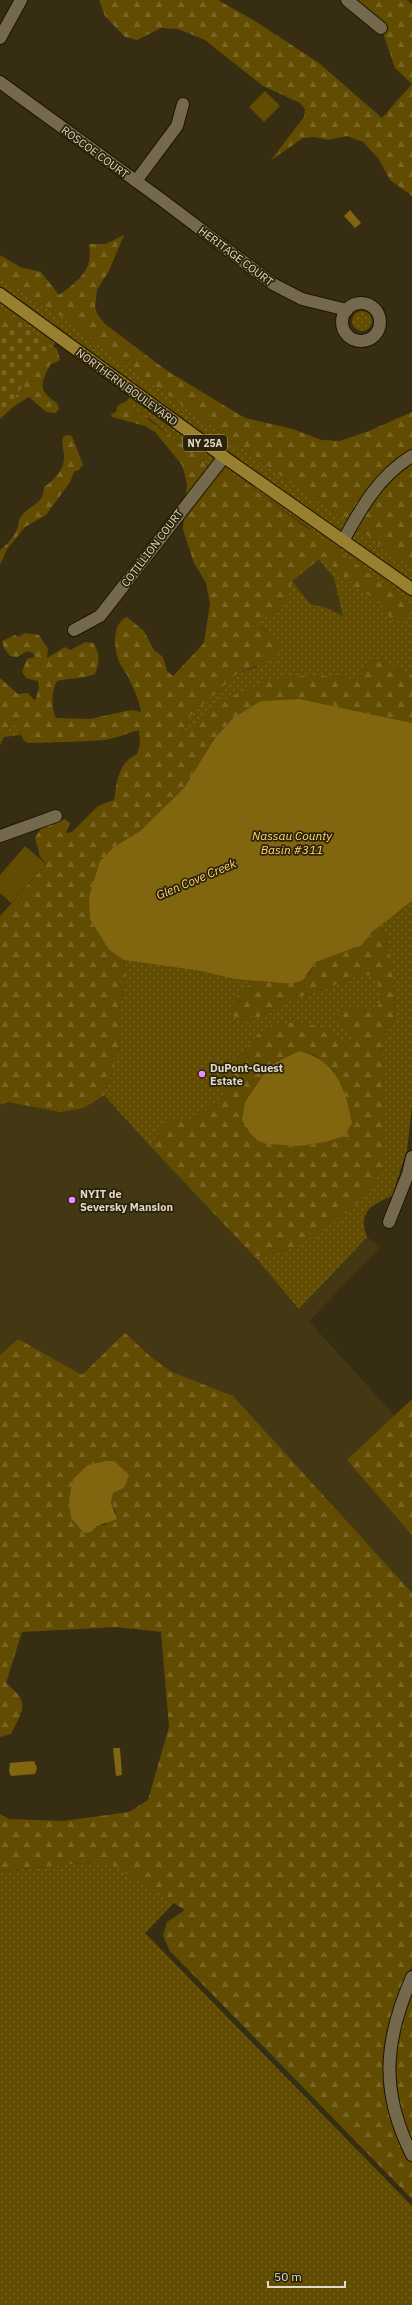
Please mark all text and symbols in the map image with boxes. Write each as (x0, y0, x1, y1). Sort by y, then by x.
street label: ROSCOE COURT (59, 123, 132, 181)
street label: HERITAGE COURT (196, 223, 277, 289)
street label: NORTHERN BOULEVARD (73, 345, 181, 429)
road number: NY 25A (183, 435, 227, 451)
street label: COTILLION COURT (118, 506, 186, 590)
water label: Nassau County Basin #311 (252, 828, 333, 857)
water label: Glen Cove Creek (154, 855, 239, 903)
place label: DuPont-Guest Estate (210, 1061, 283, 1088)
marker: DuPont-Guest Estate (197, 1069, 207, 1079)
place label: NYIT de Seversky Mansion (80, 1187, 173, 1214)
marker: NYIT de Seversky Mansion (67, 1195, 77, 1205)
scale bar (268, 2263, 345, 2289)
text: 50 m (274, 2269, 302, 2284)

